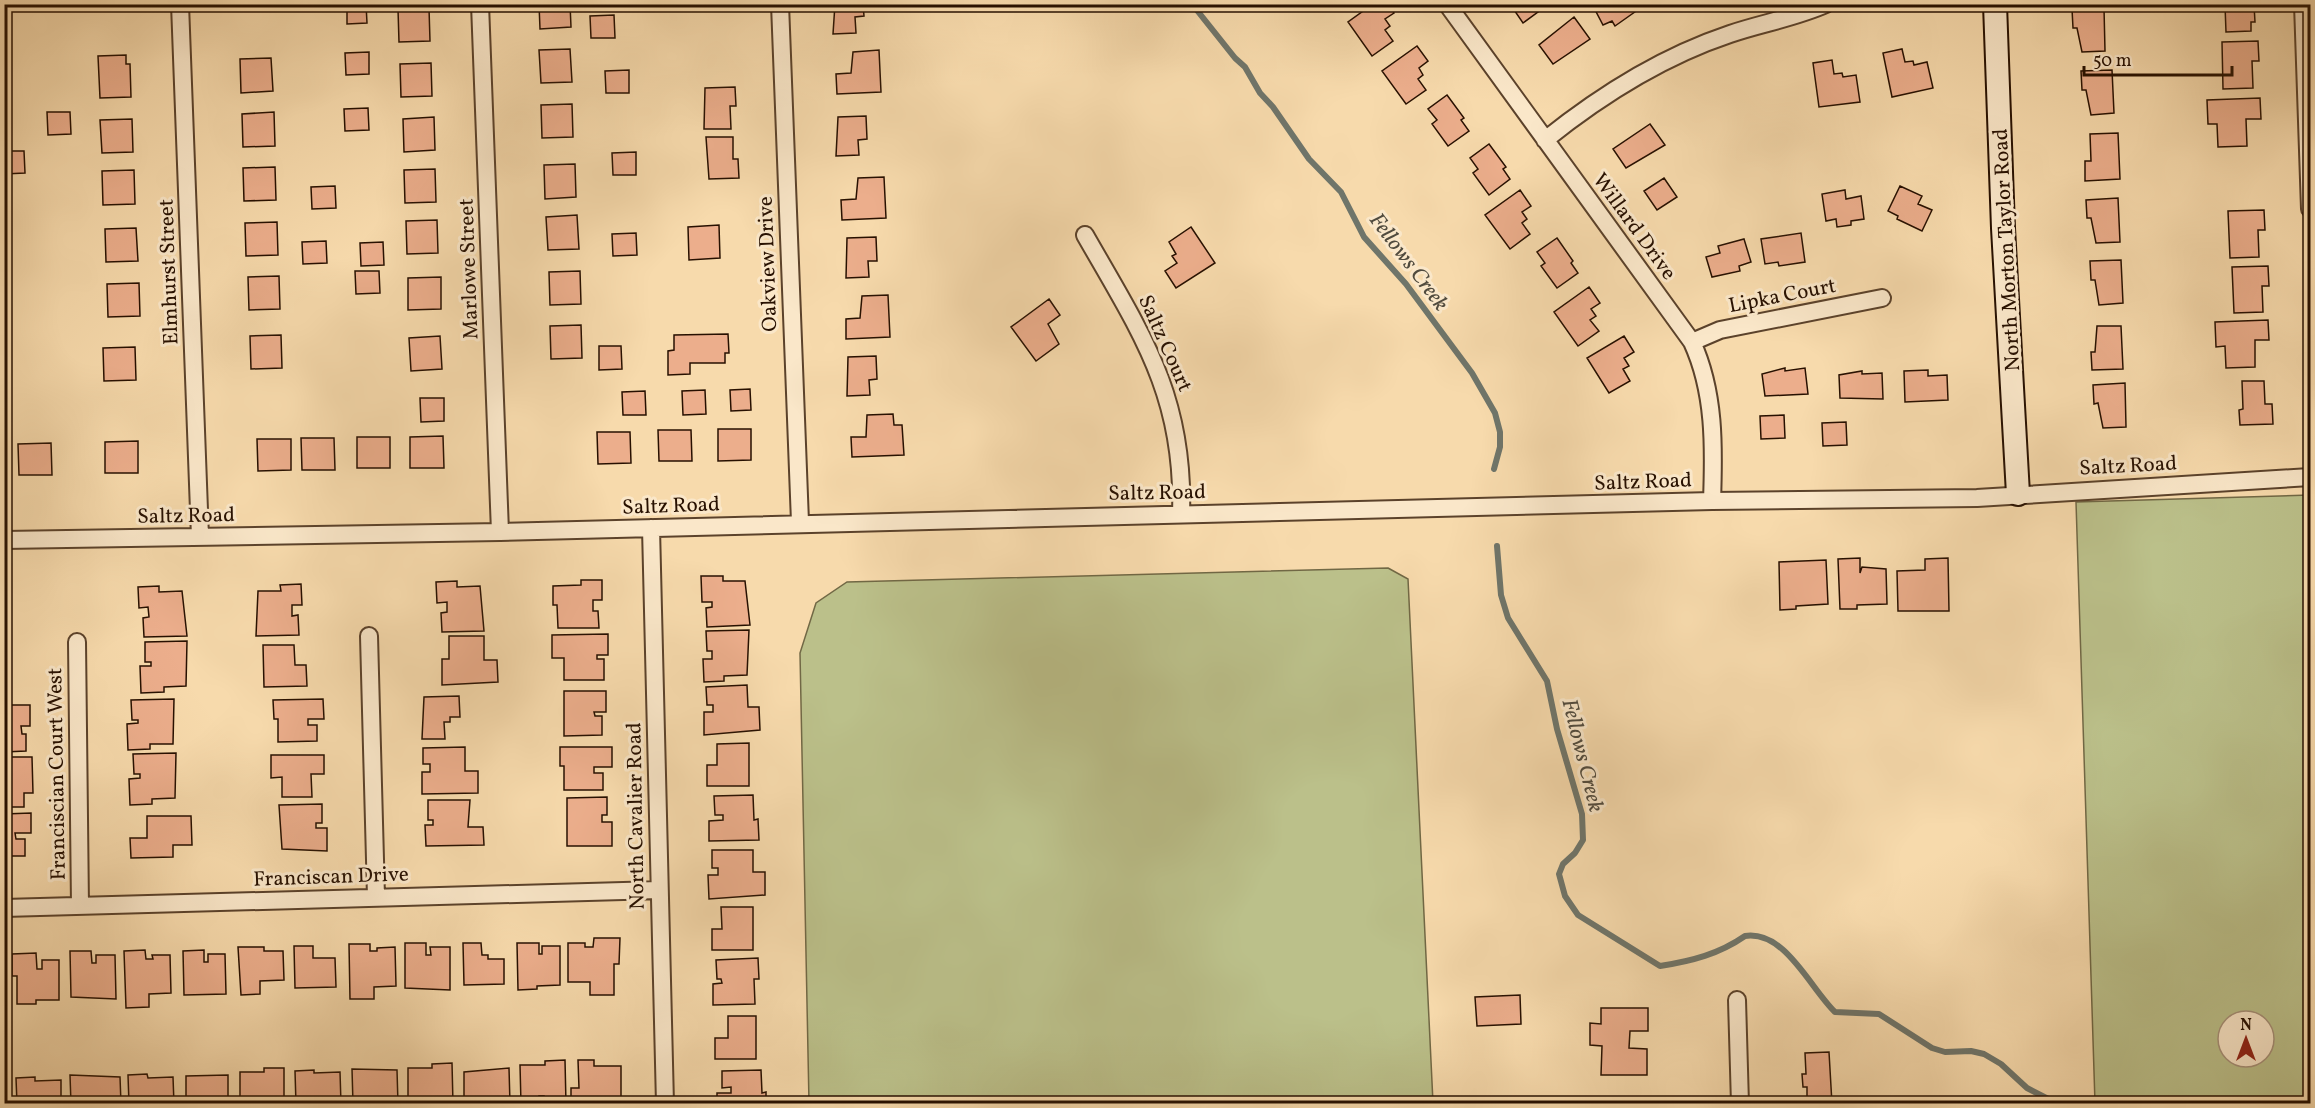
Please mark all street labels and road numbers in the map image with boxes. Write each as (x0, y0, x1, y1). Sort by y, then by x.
street label: North Morton Taylor Road (1987, 128, 2028, 372)
street label: Willard Drive (1585, 167, 1683, 286)
street label: Oakview Drive (752, 196, 785, 332)
street label: Elmhurst Street (152, 198, 187, 346)
street label: Marlowe Street (453, 198, 486, 340)
street label: Lipka Court (1726, 272, 1839, 321)
street label: Saltz Court (1130, 291, 1199, 397)
street label: Saltz Road (2078, 449, 2178, 484)
street label: Saltz Road (1594, 466, 1692, 499)
street label: Saltz Road (1108, 478, 1206, 509)
street label: Saltz Road (622, 490, 720, 523)
street label: Saltz Road (137, 501, 235, 532)
street label: Franciscian Court West (41, 667, 74, 881)
street label: North Cavalier Road (620, 722, 653, 910)
street label: Franciscan Drive (253, 860, 409, 895)

